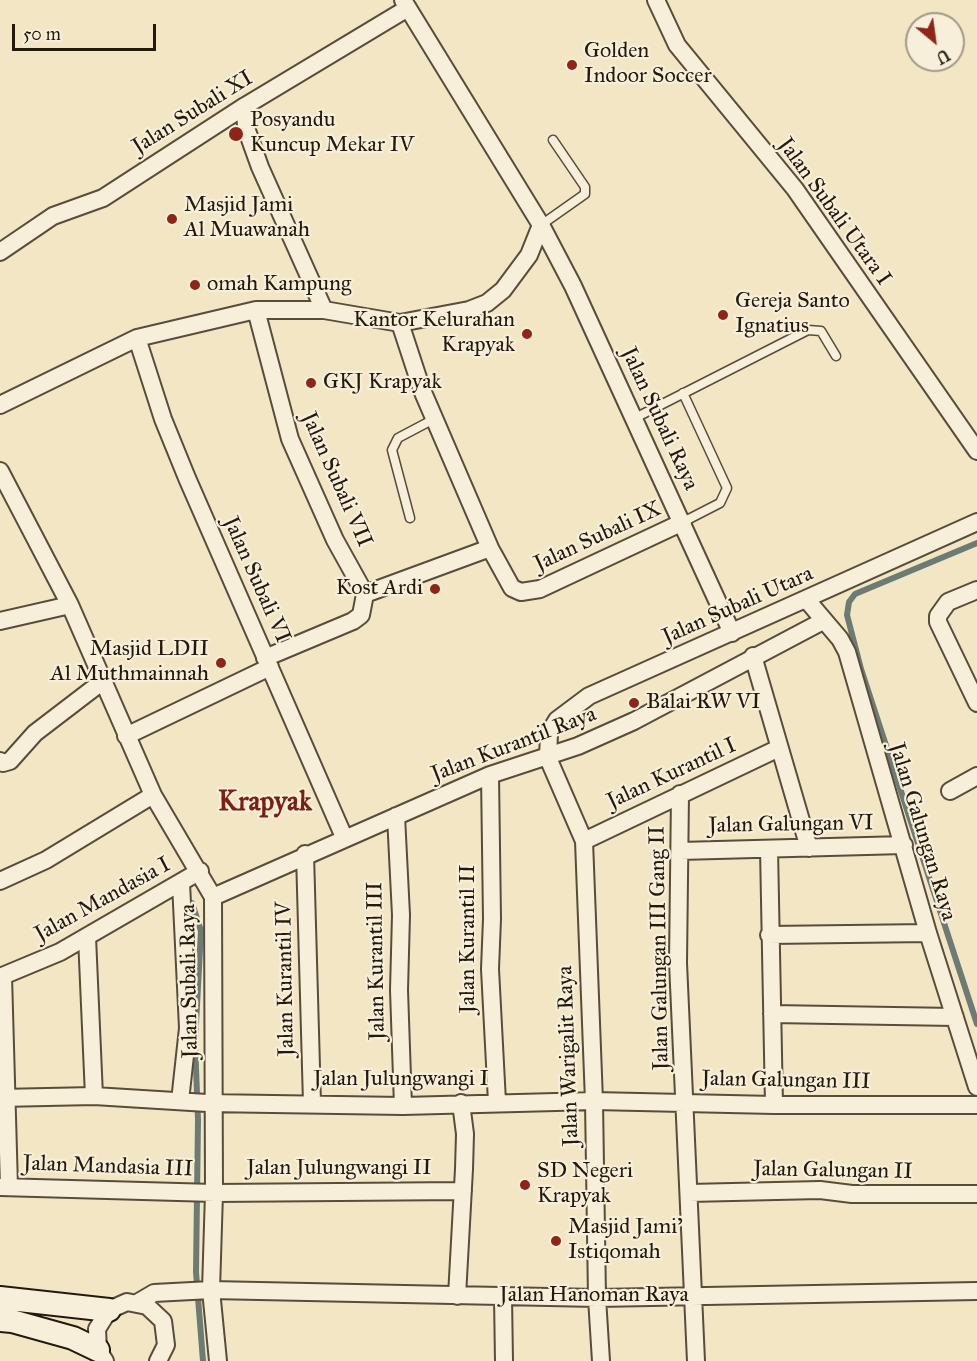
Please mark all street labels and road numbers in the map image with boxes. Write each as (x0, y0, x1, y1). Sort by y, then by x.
street label: Jalan Subali XI (128, 65, 258, 161)
street label: Jalan Subali Utara I (772, 133, 896, 291)
street label: Jalan Subali Raya (614, 343, 704, 495)
street label: Jalan Subali VII (294, 409, 378, 551)
street label: Jalan Subali IX (530, 496, 666, 578)
street label: Jalan Subali VI (216, 513, 296, 647)
street label: Jalan Subali Utara (659, 561, 817, 651)
street label: Jalan Kurantil Raya (428, 701, 600, 789)
street label: Jalan Kurantil I (603, 732, 741, 816)
street label: Jalan Galungan Raya (882, 740, 962, 924)
street label: Jalan Galungan VI (708, 810, 874, 840)
street label: Jalan Galungan III Gang II (645, 825, 675, 1071)
street label: Jalan Mandasia I (30, 852, 176, 948)
street label: Jalan Kurantil II (456, 864, 482, 1014)
street label: Jalan Kurantil III (362, 881, 392, 1041)
street label: Jalan Kurantil IV (271, 901, 301, 1057)
street label: Jalan Subali Raya (175, 903, 205, 1059)
street label: Jalan Warigalit Raya (553, 965, 585, 1147)
street label: Jalan Galungan III (701, 1066, 871, 1096)
street label: Jalan Julungwangi I (313, 1067, 489, 1093)
street label: Jalan Mandasia III (23, 1151, 193, 1183)
street label: Jalan Julungwangi II (246, 1156, 432, 1182)
street label: Jalan Galungan II (753, 1156, 913, 1186)
street label: Jalan Hanoman Raya (499, 1283, 689, 1309)

